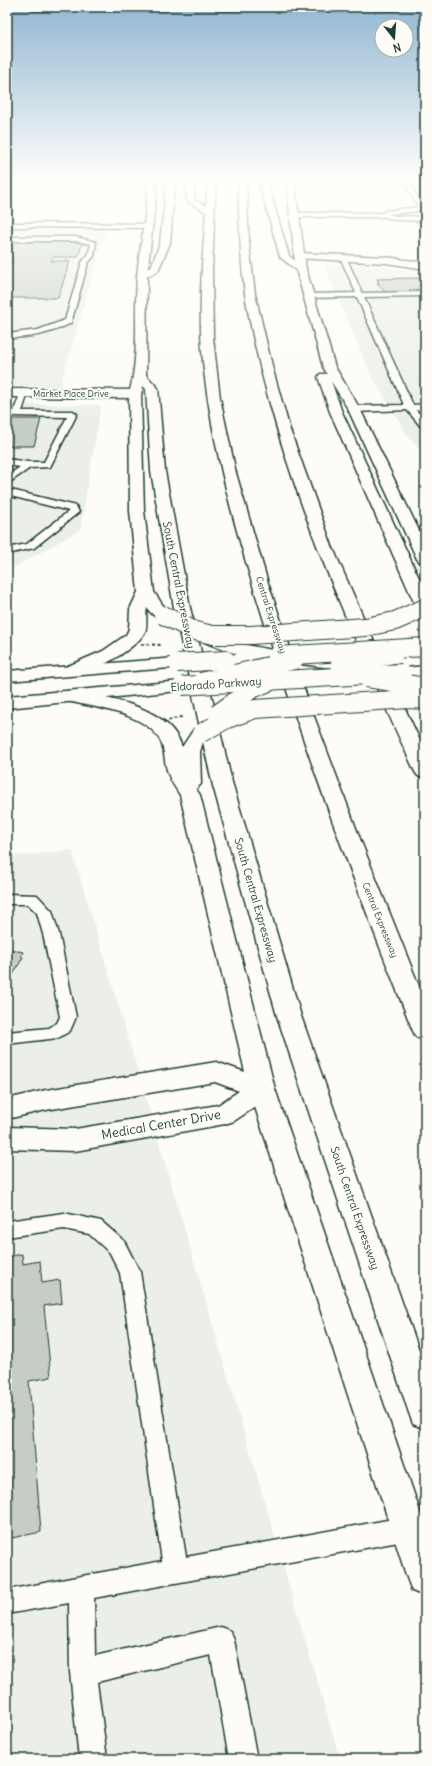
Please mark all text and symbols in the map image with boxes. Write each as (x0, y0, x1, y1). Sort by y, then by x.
north arrow (374, 18, 414, 58)
text: N (391, 40, 403, 55)
street label: Market Place Drive (33, 388, 109, 399)
street label: South Central Expressway (160, 520, 198, 650)
street label: Central Expressway (254, 575, 289, 655)
street label: Eldorado Parkway (170, 674, 262, 694)
street label: South Central Expressway (231, 836, 281, 964)
street label: Central Expressway (360, 881, 401, 959)
street label: Medical Center Drive (100, 1106, 222, 1143)
street label: South Central Expressway (327, 1145, 383, 1271)

